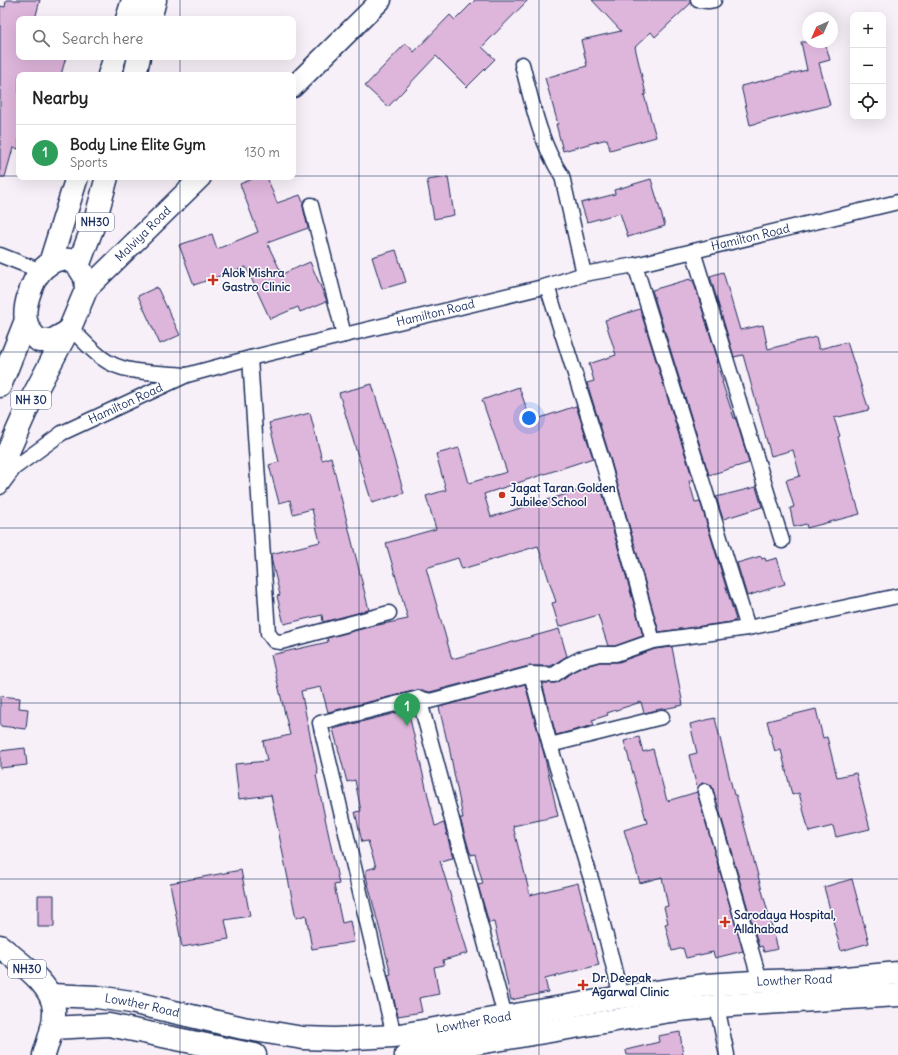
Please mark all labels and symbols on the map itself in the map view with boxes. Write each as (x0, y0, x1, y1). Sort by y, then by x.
north arrow (802, 12, 838, 48)
street label: Malviya Road (112, 203, 174, 264)
road number: NH30 (76, 213, 114, 231)
street label: Hamilton Road (710, 220, 791, 254)
place label: Alok Mishra Gastro Clinic (222, 265, 290, 294)
marker: Alok Mishra Gastro Clinic (207, 274, 219, 286)
street label: Hamilton Road (395, 296, 476, 329)
street label: Hamilton Road (86, 379, 165, 427)
road number: NH 30 (11, 391, 51, 409)
your location (519, 408, 539, 428)
place label: Jagat Taran Golden Jubilee School (510, 480, 616, 509)
marker: Jagat Taran Golden Jubilee School (497, 490, 507, 500)
pin: 1 (394, 693, 420, 726)
place label: Sarodaya Hospital, Allahabad (734, 907, 836, 936)
marker: Sarodaya Hospital, Allahabad (719, 916, 731, 928)
road number: NH30 (8, 960, 46, 978)
place label: Dr. Deepak Agarwal Clinic (592, 970, 669, 1000)
street label: Lowther Road (756, 971, 833, 989)
marker: Dr. Deepak Agarwal Clinic (577, 979, 589, 991)
street label: Lowther Road (104, 990, 181, 1020)
street label: Lowther Road (435, 1008, 512, 1036)

